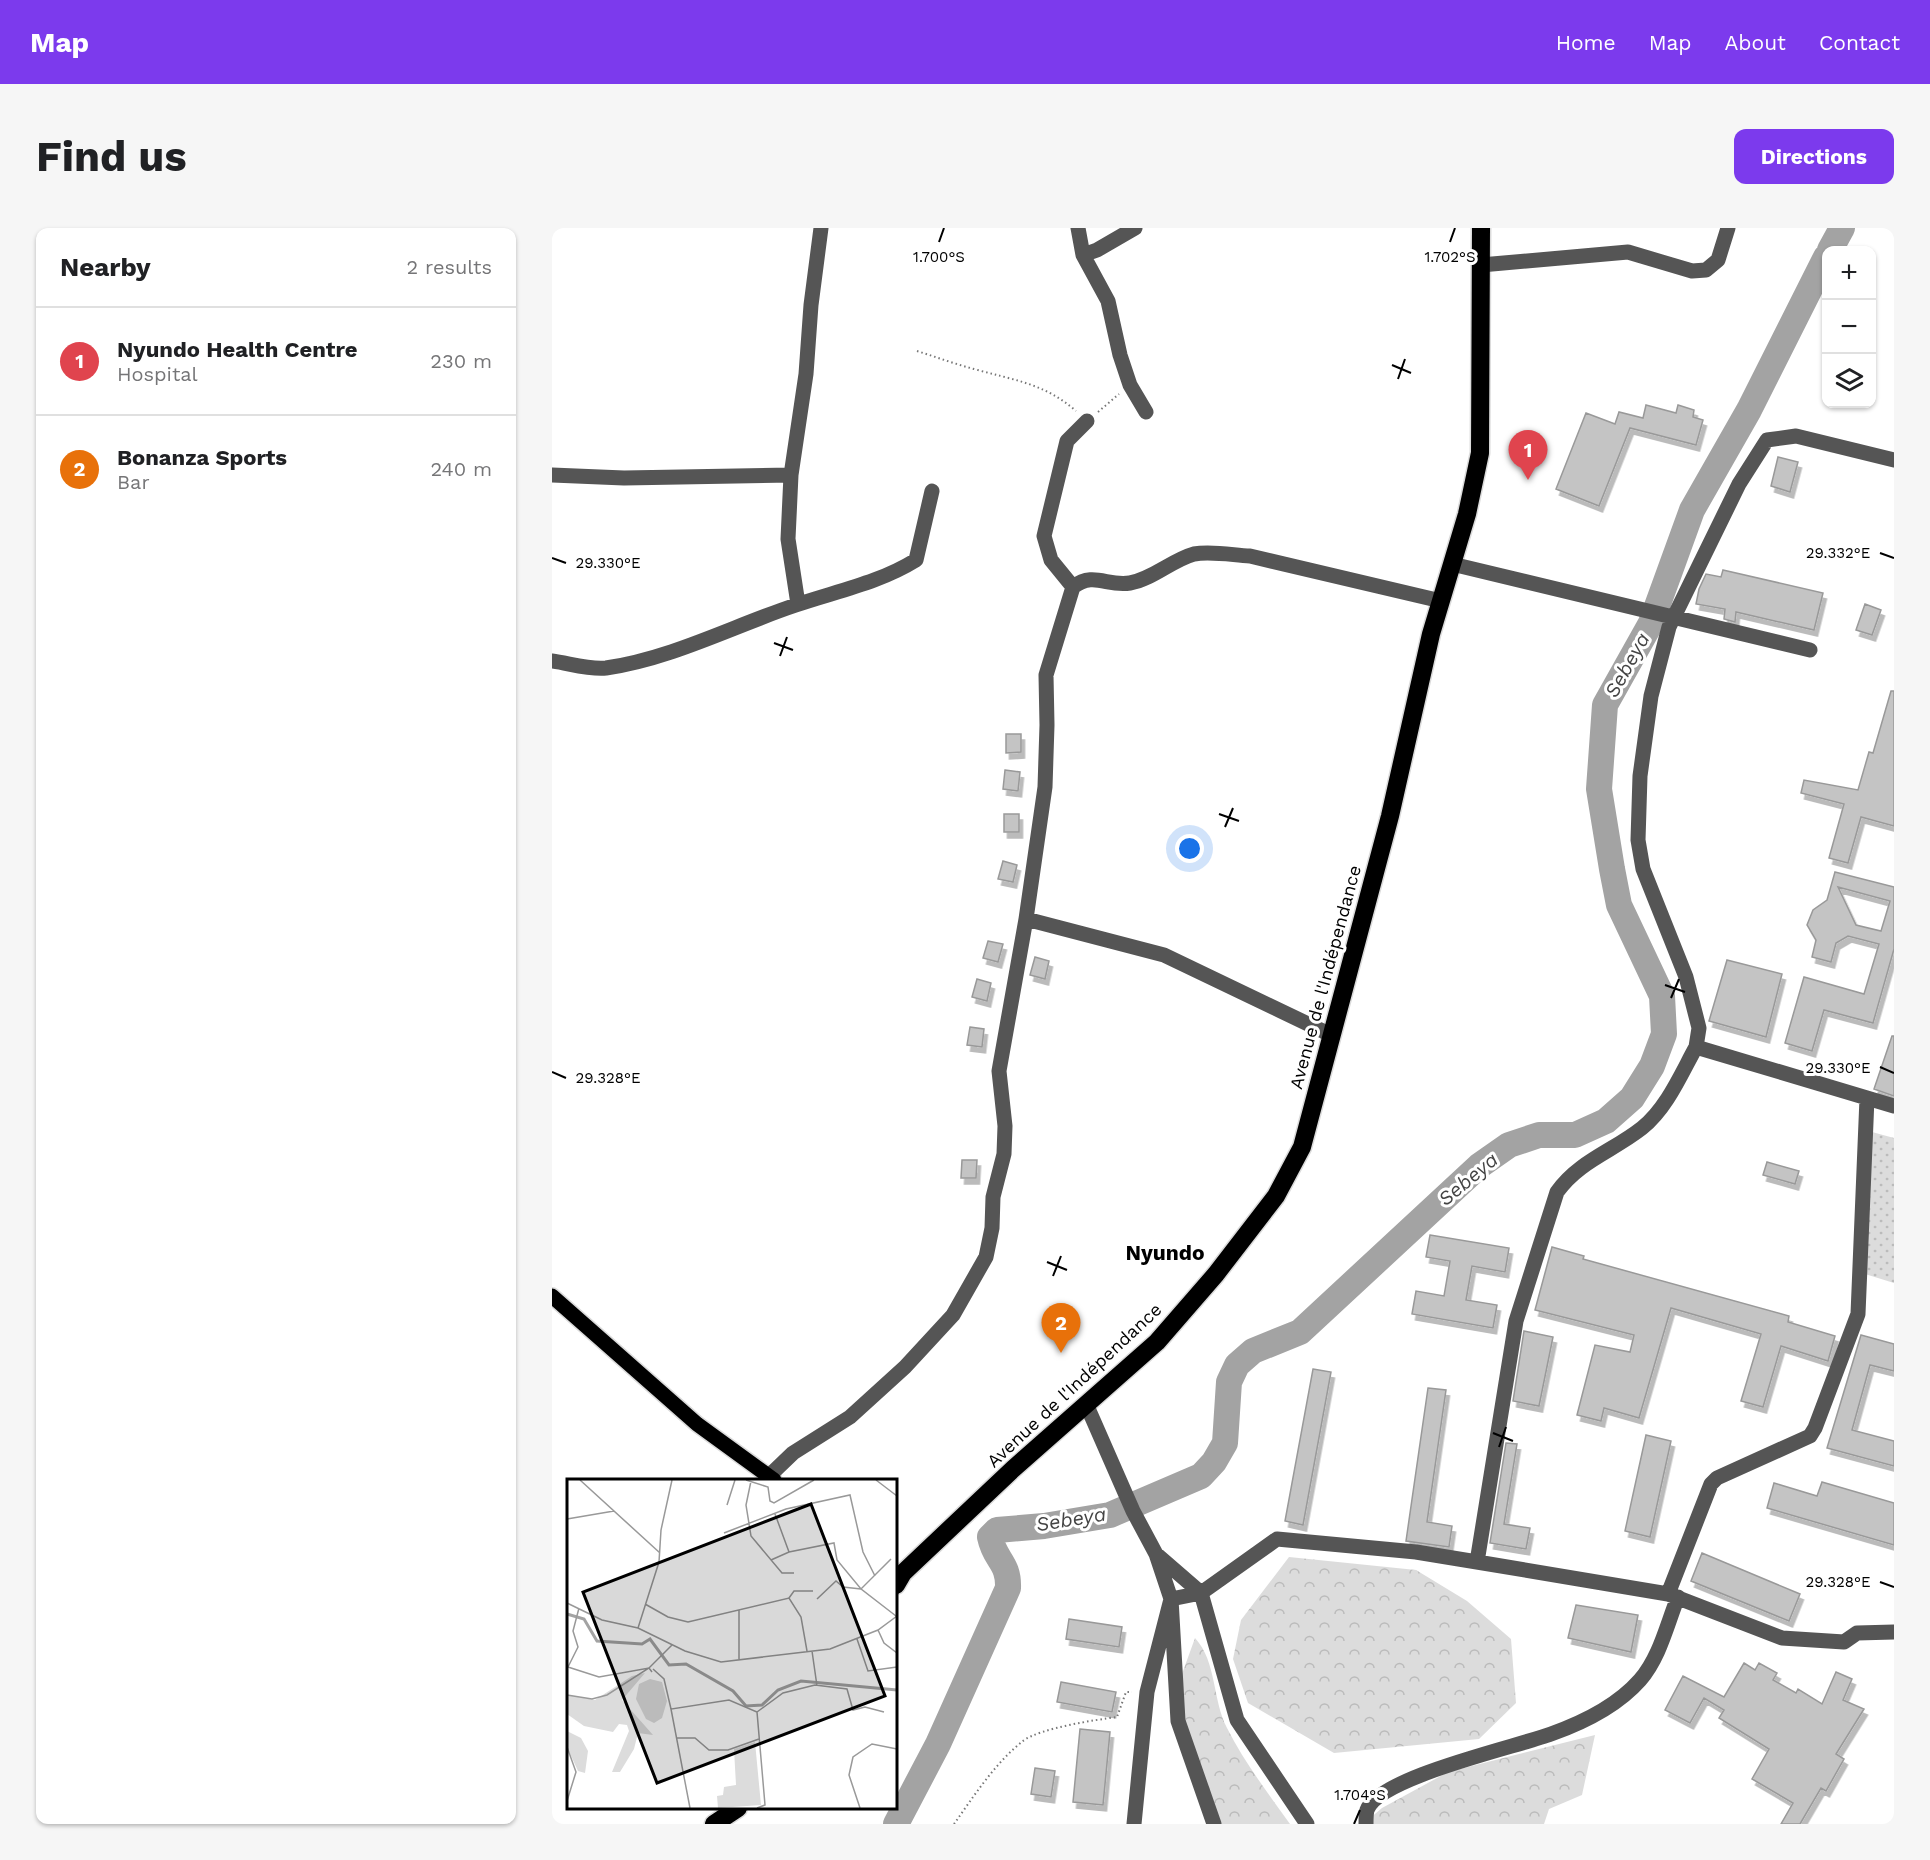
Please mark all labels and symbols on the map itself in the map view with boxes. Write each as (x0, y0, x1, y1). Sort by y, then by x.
text: 1.700°S (913, 248, 965, 266)
text: 1.702°S (1424, 248, 1476, 266)
pin: 1 (1508, 430, 1548, 480)
text: 29.332°E (1806, 544, 1870, 562)
text: 29.330°E (575, 554, 641, 572)
water label: Sebeya (1599, 628, 1655, 702)
your location (1175, 834, 1204, 863)
street label: Avenue de l'Indépendance (1285, 863, 1365, 1091)
text: 29.330°E (1805, 1059, 1871, 1077)
text: 29.328°E (576, 1069, 640, 1087)
water label: Sebeya (1433, 1147, 1503, 1211)
district label: Nyundo (1125, 1240, 1205, 1265)
street label: Avenue de l'Indépendance (982, 1299, 1166, 1471)
pin: 2 (1042, 1304, 1080, 1353)
inset map (567, 1479, 897, 1809)
water label: Sebeya (1034, 1502, 1108, 1536)
text: 29.328°E (1806, 1573, 1870, 1591)
text: 1.704°S (1334, 1786, 1386, 1804)

